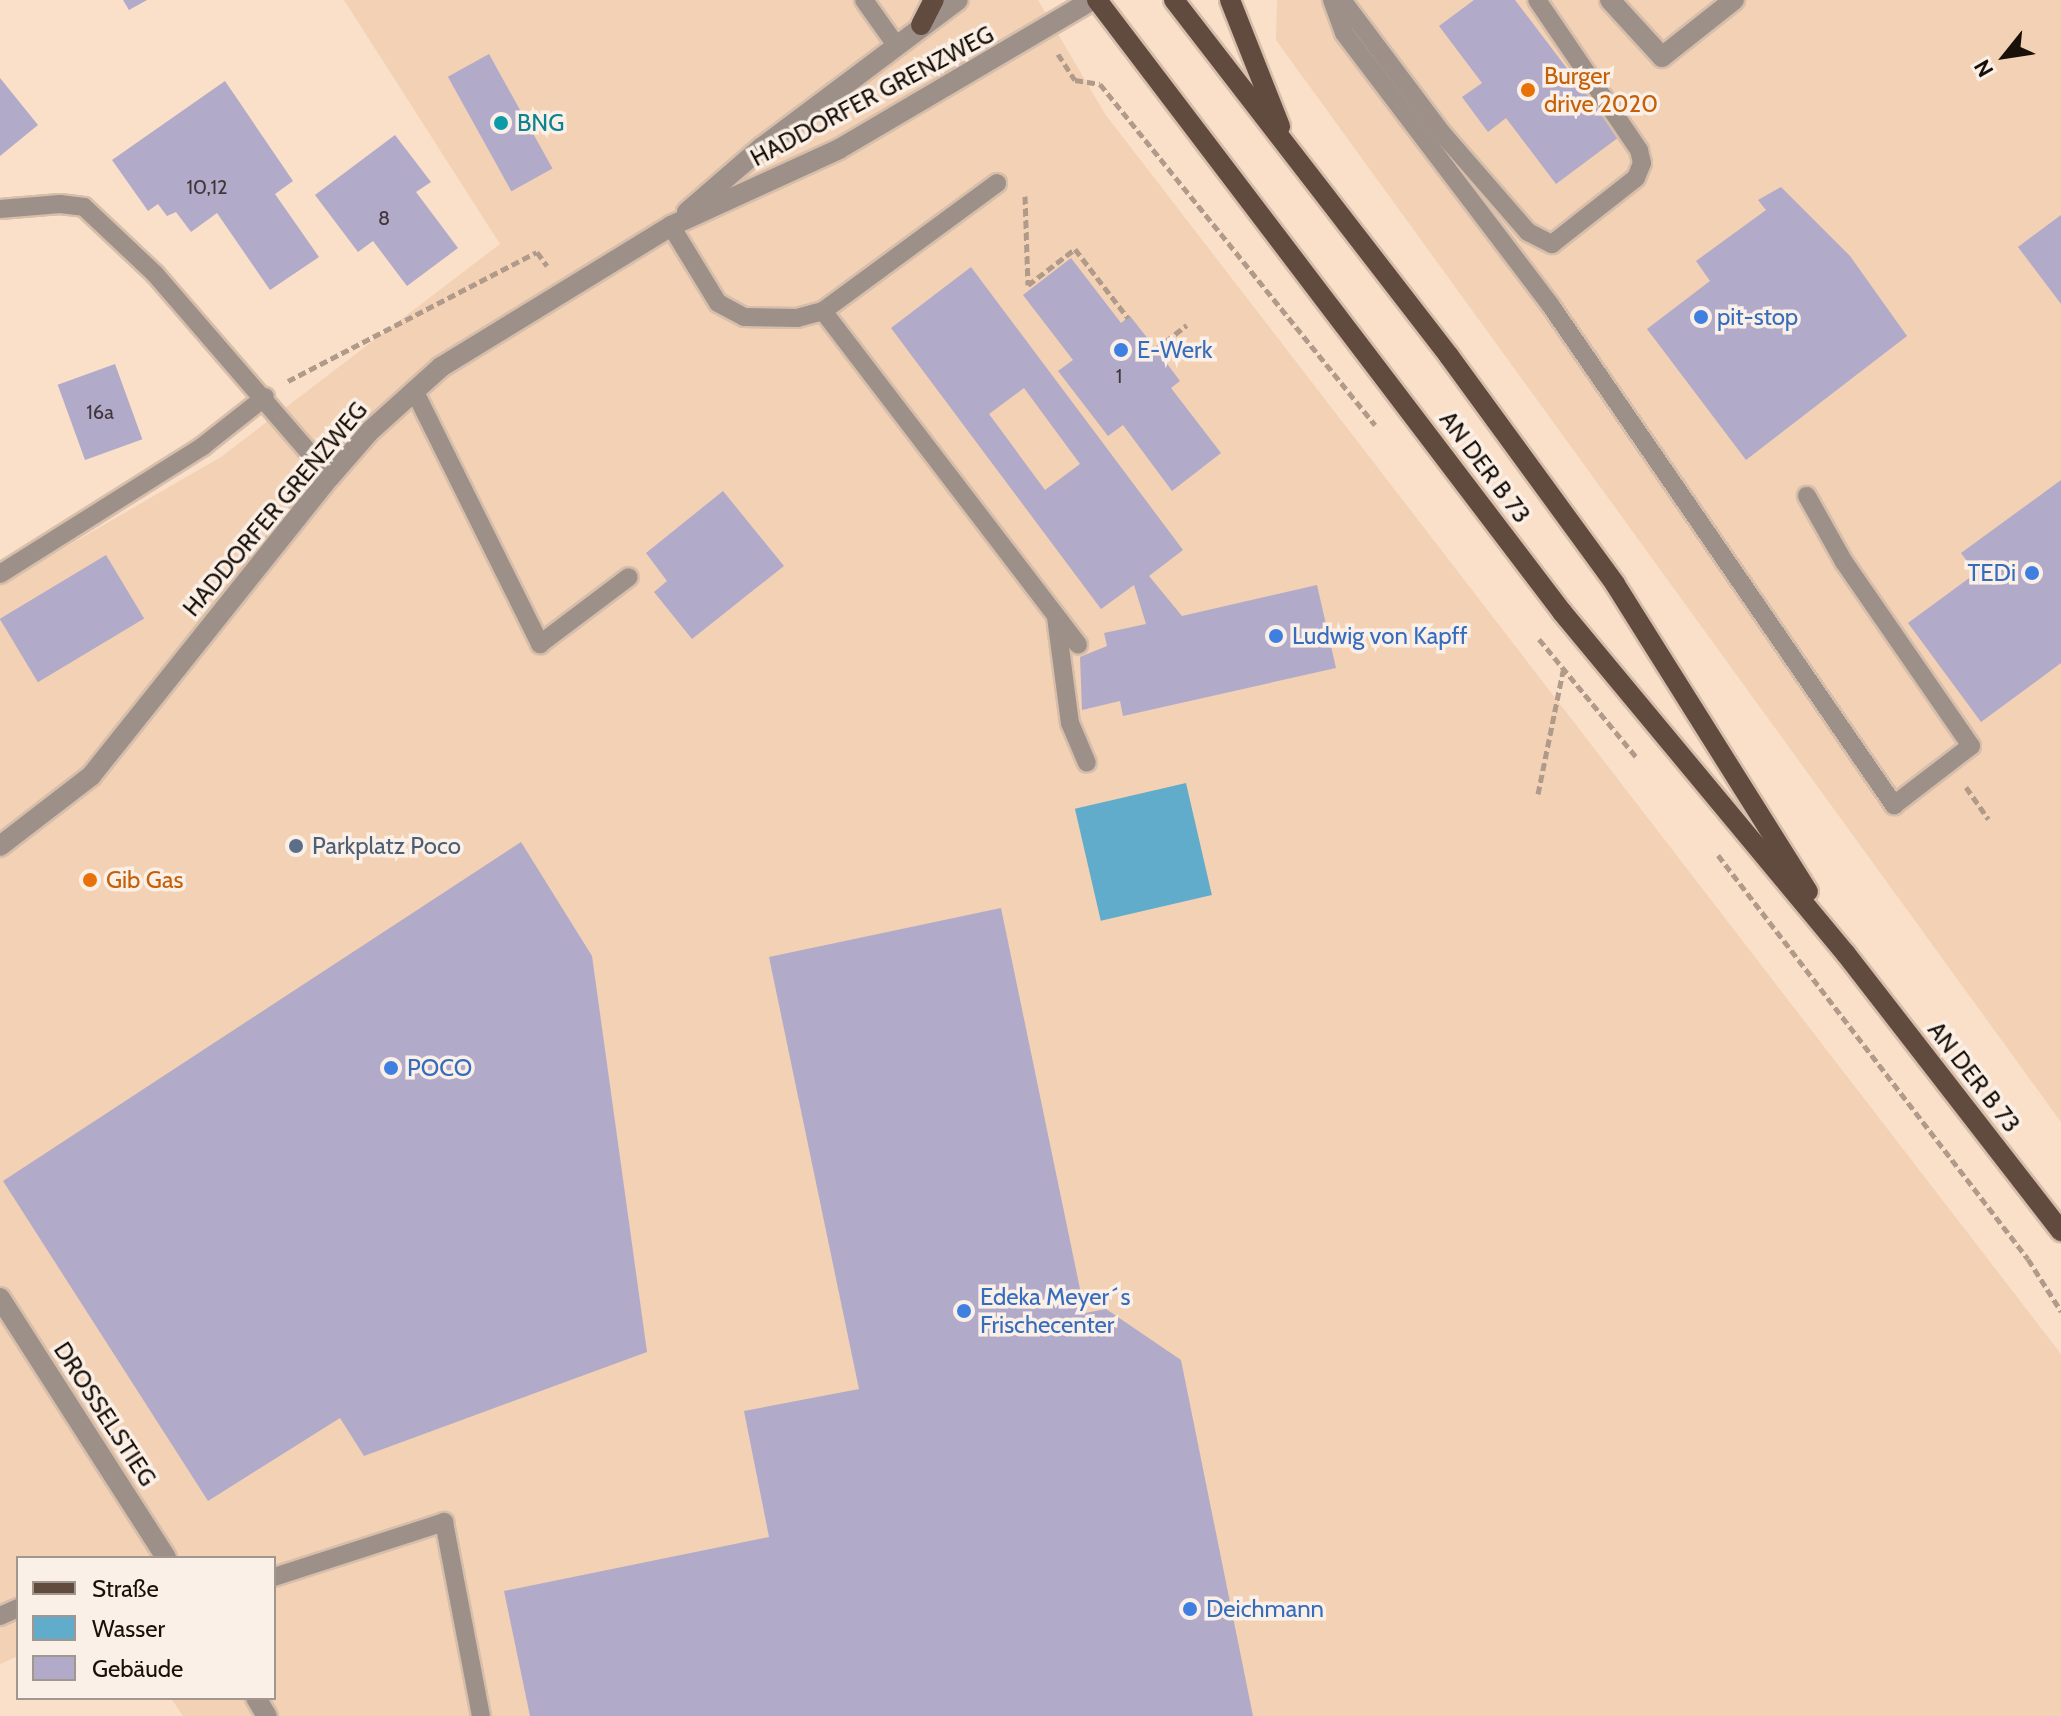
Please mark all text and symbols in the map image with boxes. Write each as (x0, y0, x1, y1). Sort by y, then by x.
north arrow (1965, 16, 2045, 96)
street label: HADDORFER GRENZWEG (746, 20, 998, 172)
text: N (1968, 55, 1999, 82)
place label: Burger drive 2020 (1544, 62, 1658, 118)
marker: Burger drive 2020 (1519, 81, 1537, 99)
place label: BNG (517, 109, 564, 137)
marker: BNG (492, 114, 510, 132)
house number: 10,12 (186, 175, 228, 199)
house number: 8 (378, 206, 390, 230)
place label: pit-stop (1717, 303, 1798, 331)
marker: pit-stop (1692, 308, 1710, 326)
place label: E-Werk (1137, 336, 1212, 364)
marker: E-Werk (1112, 341, 1130, 359)
house number: 1 (1116, 364, 1122, 388)
street label: HADDORFER GRENZWEG (177, 396, 373, 622)
house number: 16a (86, 400, 114, 424)
street label: AN DER B 73 (1434, 405, 1536, 529)
place label: TEDi (1968, 559, 2016, 587)
marker: TEDi (2023, 564, 2041, 582)
place label: Ludwig von Kapff (1292, 622, 1467, 650)
marker: Ludwig von Kapff (1267, 627, 1285, 645)
place label: Parkplatz Poco (312, 832, 461, 860)
marker: Parkplatz Poco (287, 837, 305, 855)
place label: Gib Gas (106, 866, 183, 894)
marker: Gib Gas (81, 871, 99, 889)
street label: AN DER B 73 (1922, 1016, 2026, 1138)
place label: POCO (407, 1054, 472, 1082)
marker: POCO (382, 1059, 400, 1077)
place label: Edeka Meyer´s Frischecenter (980, 1283, 1130, 1339)
marker: Edeka Meyer´s Frischecenter (955, 1302, 973, 1320)
street label: DROSSELSTIEG (48, 1337, 162, 1491)
legend (16, 1556, 276, 1700)
text: Straße (92, 1574, 159, 1603)
place label: Deichmann (1206, 1595, 1324, 1623)
marker: Deichmann (1181, 1600, 1199, 1618)
text: Wasser (92, 1614, 165, 1643)
text: Gebäude (92, 1654, 183, 1683)

